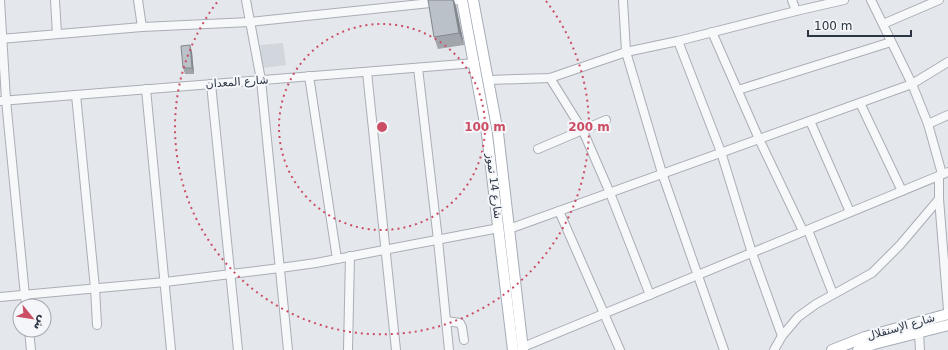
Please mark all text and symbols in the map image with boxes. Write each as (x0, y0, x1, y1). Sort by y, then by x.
scale bar (808, 12, 911, 38)
text: 100 m (814, 19, 852, 33)
street label: شارع المعدان (205, 73, 269, 91)
centre of rings (375, 120, 389, 134)
text: 100 m (464, 120, 506, 134)
text: 200 m (568, 120, 610, 134)
street label: شارع 14 تموز (483, 152, 504, 219)
north arrow (12, 298, 52, 338)
street label: شارع الإستقلال (866, 311, 936, 343)
text: ش (31, 313, 50, 333)

